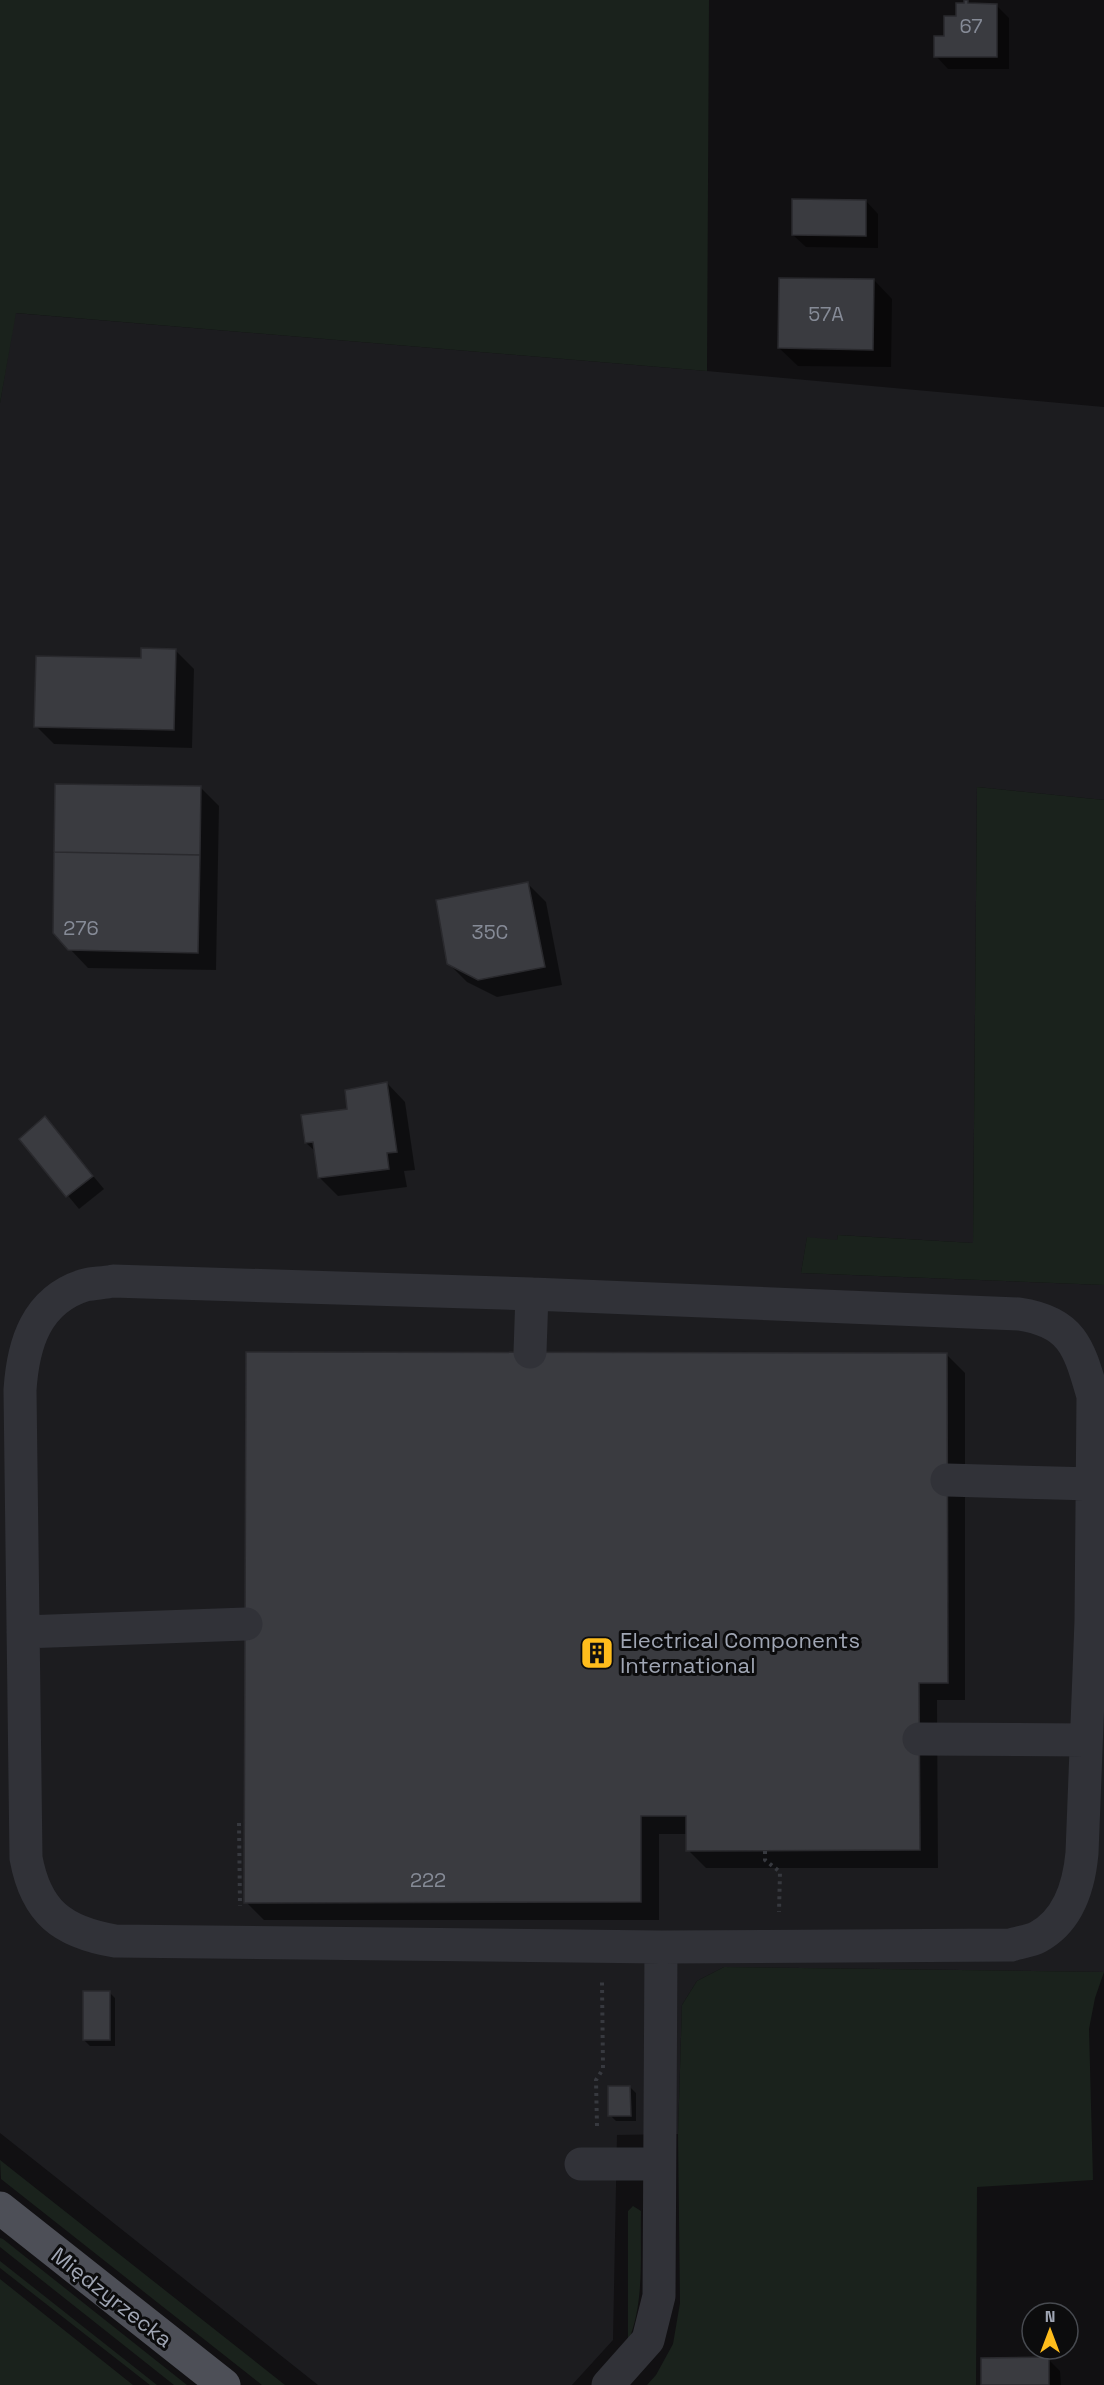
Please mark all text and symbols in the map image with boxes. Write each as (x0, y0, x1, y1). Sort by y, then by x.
house number: 67 (959, 13, 983, 39)
house number: 57A (808, 301, 844, 327)
house number: 276 (63, 915, 99, 941)
house number: 35C (472, 919, 508, 945)
place label: Electrical Components International (620, 1626, 860, 1679)
building icon: Electrical Components International (579, 1635, 615, 1671)
house number: 222 (410, 1867, 446, 1893)
street label: Międzyrzecka (46, 2241, 179, 2353)
north arrow (1020, 2301, 1080, 2361)
text: N (1045, 2306, 1055, 2327)

